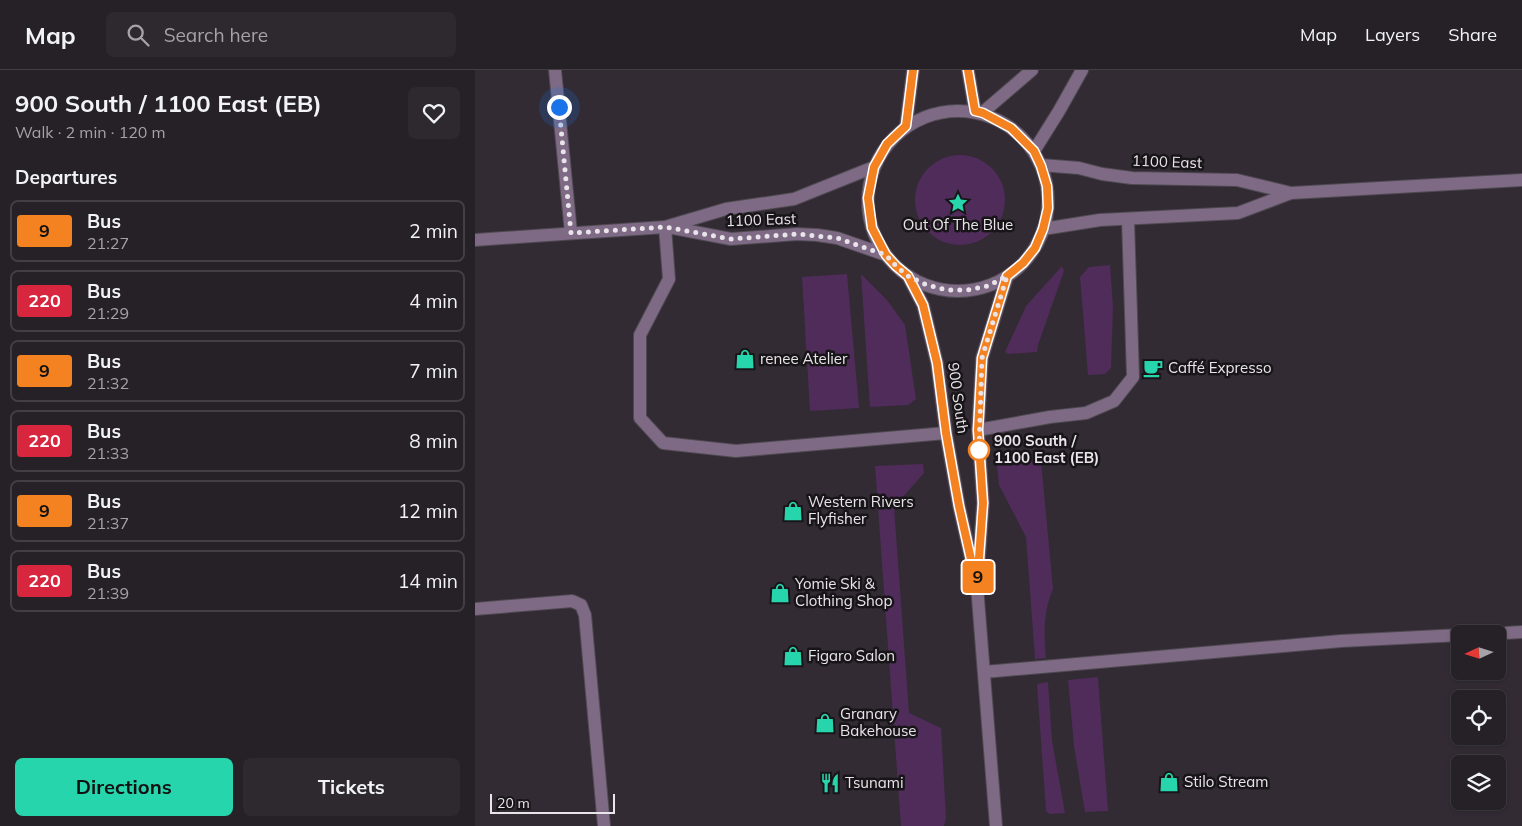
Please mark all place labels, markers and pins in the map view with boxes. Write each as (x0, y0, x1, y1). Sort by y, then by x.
place icon: Out Of The Blue (947, 192, 969, 214)
place label: Out Of The Blue (903, 215, 1013, 234)
shop icon: renee Atelier (734, 348, 756, 370)
place label: renee Atelier (760, 349, 848, 368)
cafe icon: Caffé Expresso (1142, 357, 1164, 379)
place label: Caffé Expresso (1168, 358, 1272, 377)
place label: 900 South / 1100 East (EB) (994, 431, 1099, 467)
marker: 900 South / 1100 East (EB) (968, 439, 990, 461)
place label: Western Rivers Flyfisher (808, 492, 914, 528)
shop icon: Western Rivers Flyfisher (782, 500, 804, 522)
place label: Yomie Ski & Clothing Shop (794, 574, 892, 610)
shop icon: Yomie Ski & Clothing Shop (769, 582, 791, 604)
shop icon: Figaro Salon (782, 645, 804, 667)
place label: Figaro Salon (808, 646, 895, 665)
place label: Granary Bakehouse (840, 704, 917, 740)
shop icon: Granary Bakehouse (814, 712, 836, 734)
shop icon: Stilo Stream (1158, 771, 1180, 793)
restaurant icon: Tsunami (819, 772, 841, 794)
place label: Stilo Stream (1184, 772, 1268, 791)
place label: Tsunami (845, 773, 904, 792)

